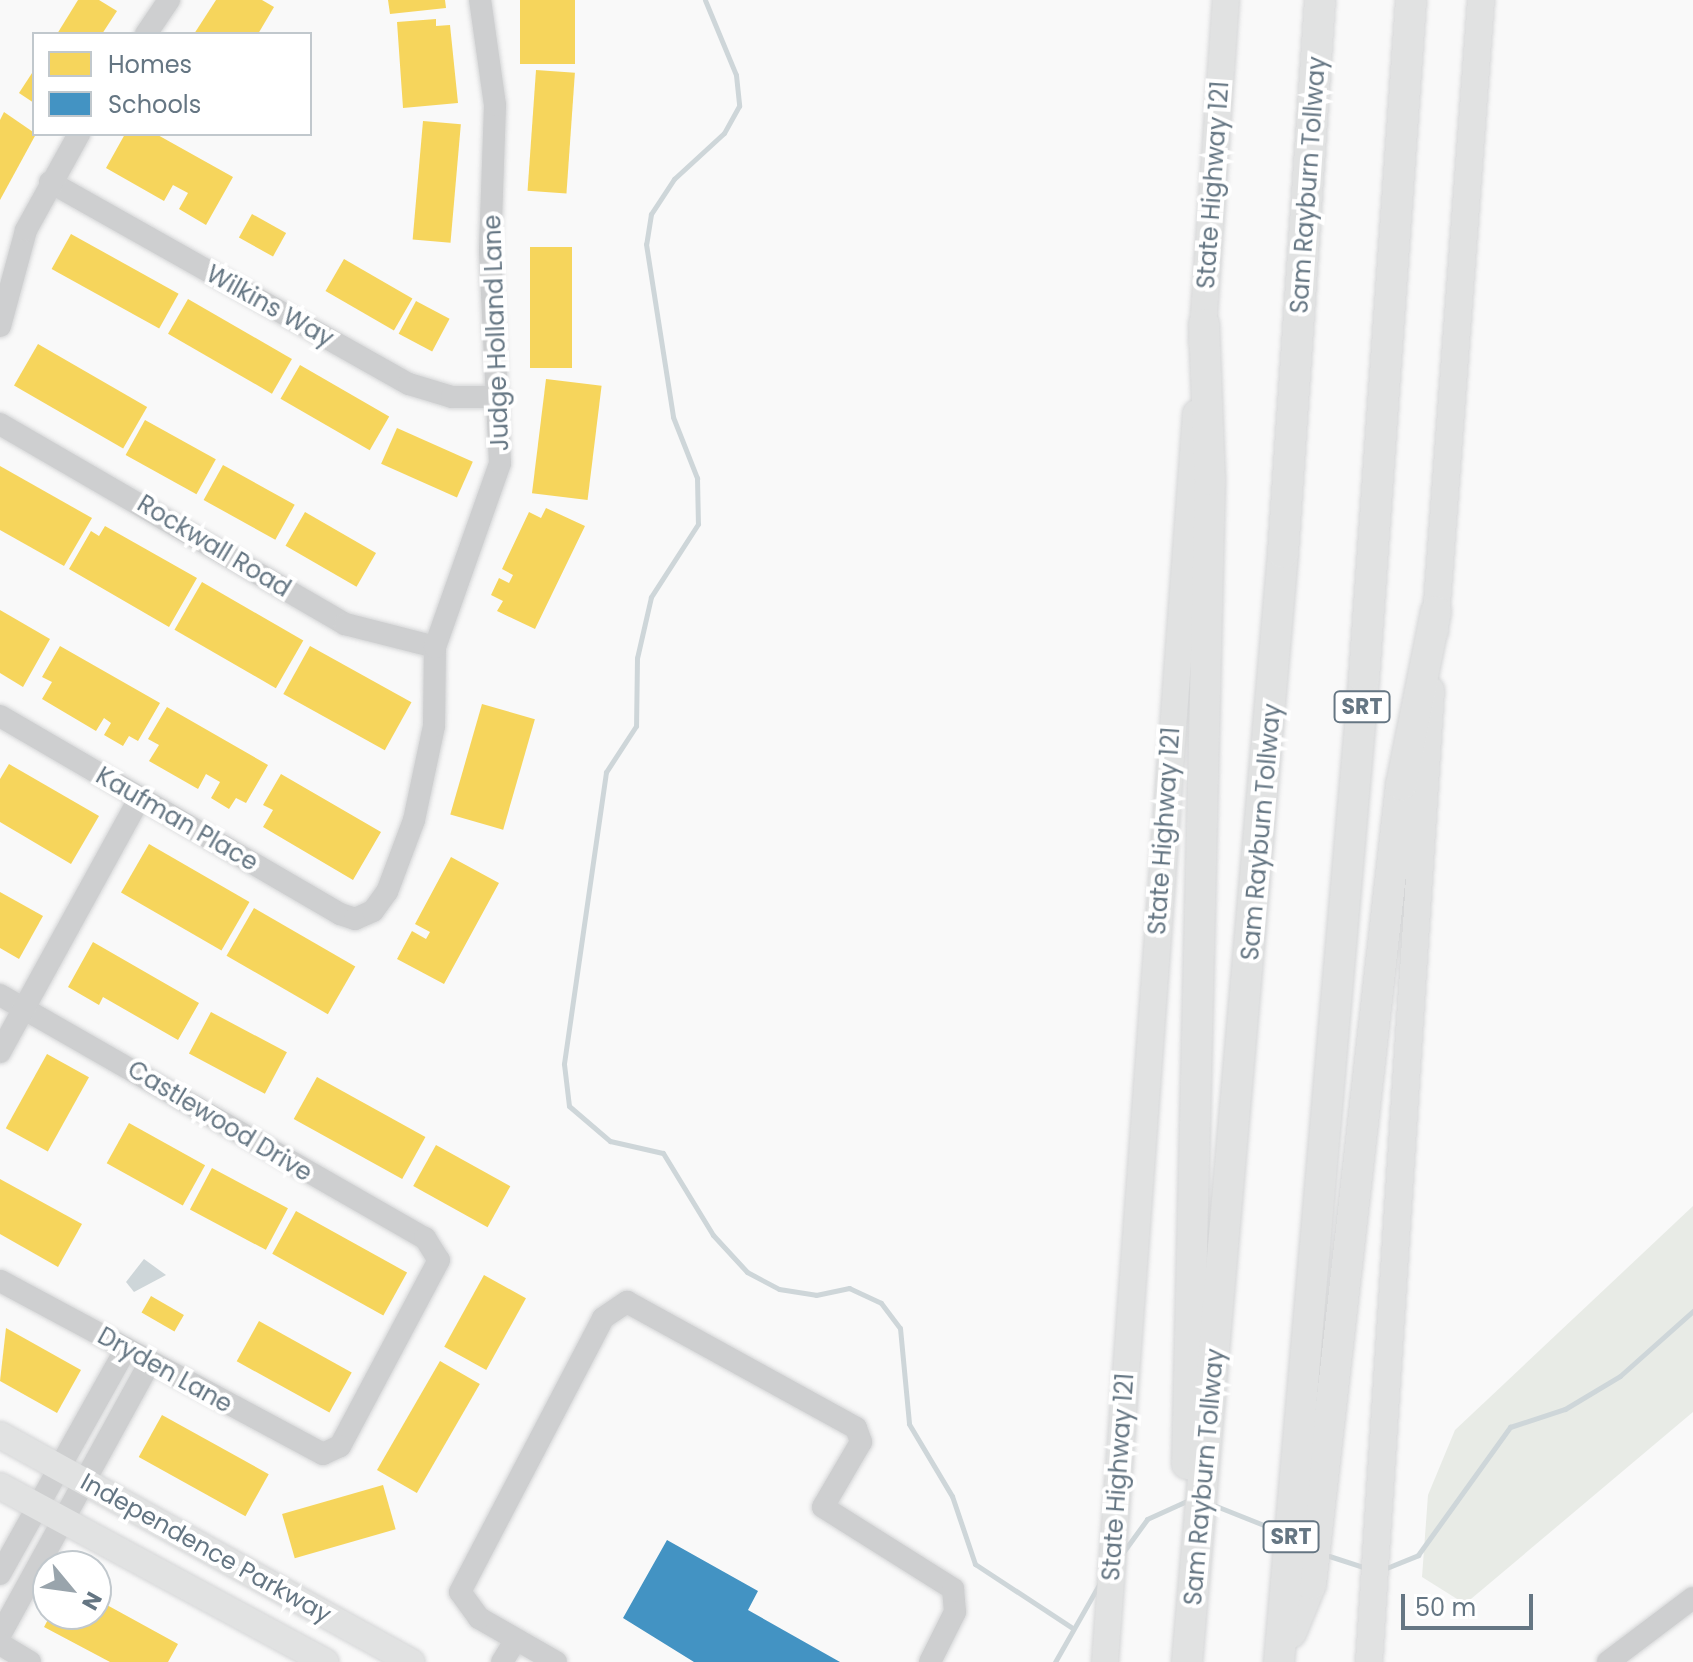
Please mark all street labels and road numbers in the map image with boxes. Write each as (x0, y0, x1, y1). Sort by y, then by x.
street label: Sam Rayburn Tollway (1285, 55, 1331, 315)
street label: State Highway 121 (1191, 80, 1235, 290)
street label: Judge Holland Lane (477, 214, 515, 452)
street label: Wilkins Way (201, 259, 339, 353)
street label: Rockwall Road (132, 489, 296, 603)
road number: SRT (1332, 689, 1392, 725)
street label: Sam Rayburn Tollway (1235, 702, 1287, 962)
street label: State Highway 121 (1142, 726, 1186, 936)
street label: Kaufman Place (91, 761, 263, 877)
street label: Castlewood Drive (123, 1055, 317, 1187)
street label: Dryden Lane (93, 1321, 237, 1419)
street label: Sam Rayburn Tollway (1178, 1347, 1230, 1607)
street label: State Highway 121 (1096, 1372, 1140, 1582)
street label: Independence Parkway (76, 1467, 336, 1629)
road number: SRT (1261, 1519, 1321, 1555)

